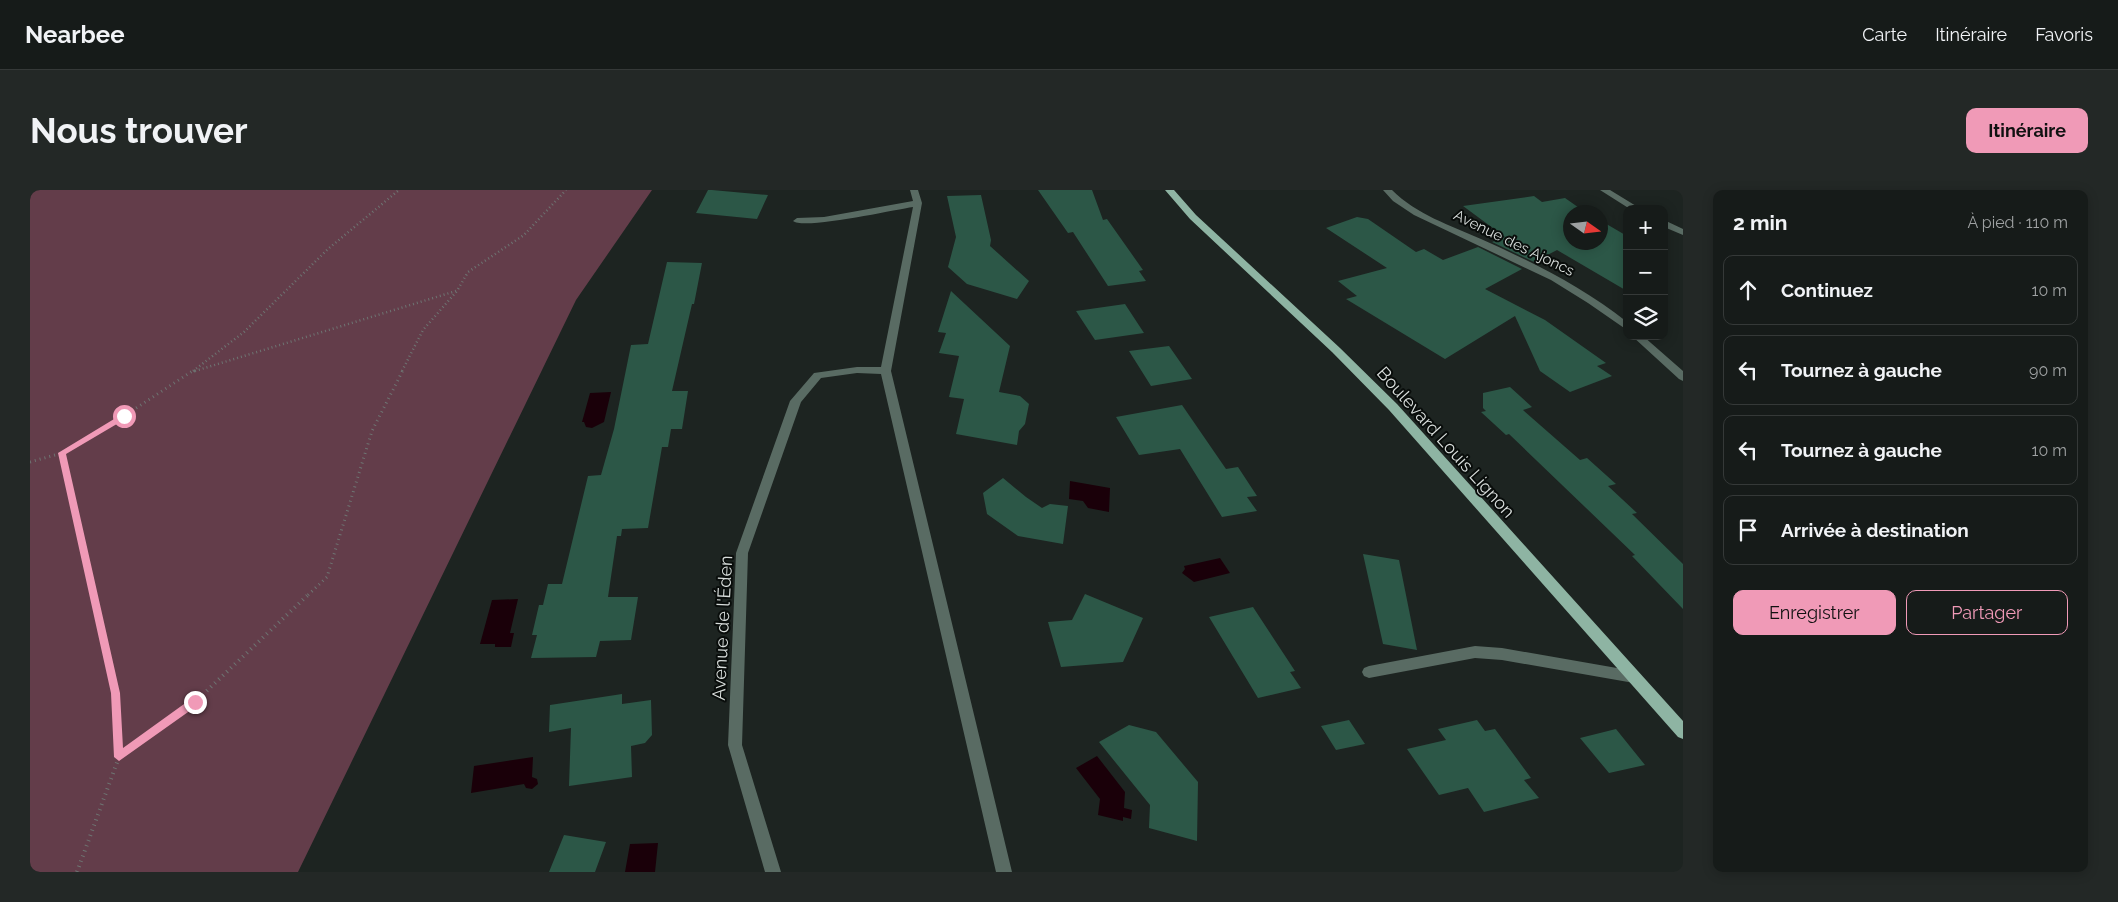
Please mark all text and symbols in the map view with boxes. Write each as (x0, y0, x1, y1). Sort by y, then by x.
text: Nearbee (25, 20, 125, 49)
text: Carte (1862, 24, 1907, 45)
text: Itinéraire (1935, 24, 2007, 45)
text: Favoris (2035, 24, 2093, 45)
button: Itinéraire (1966, 108, 2088, 153)
text: Nous trouver (30, 110, 248, 151)
north arrow (1563, 205, 1608, 250)
map controls (1623, 205, 1668, 340)
button: + (1623, 205, 1668, 250)
street label: Avenue des Ajoncs (1451, 206, 1577, 280)
text: 2 min (1733, 210, 1787, 235)
text: À pied · 110 m (1967, 213, 2068, 232)
button: − (1623, 250, 1668, 295)
icon: ahead (1734, 276, 1762, 304)
text: Continuez (1781, 279, 1873, 301)
text: 10 m (2032, 281, 2067, 300)
button: layers (1623, 295, 1668, 340)
icon: left (1734, 356, 1762, 384)
text: Tournez à gauche (1781, 359, 1942, 381)
text: 90 m (2029, 361, 2067, 380)
street label: Boulevard Louis Lignon (1373, 362, 1519, 522)
route start (113, 405, 136, 428)
icon: left (1734, 436, 1762, 464)
text: Tournez à gauche (1781, 439, 1942, 461)
text: 10 m (2032, 441, 2067, 460)
icon: arrive (1734, 516, 1762, 544)
text: Arrivée à destination (1781, 519, 1969, 541)
street label: Avenue de l'Éden (707, 555, 736, 701)
button: Enregistrer (1733, 590, 1896, 635)
button: Partager (1906, 590, 2068, 635)
route end (184, 691, 207, 714)

